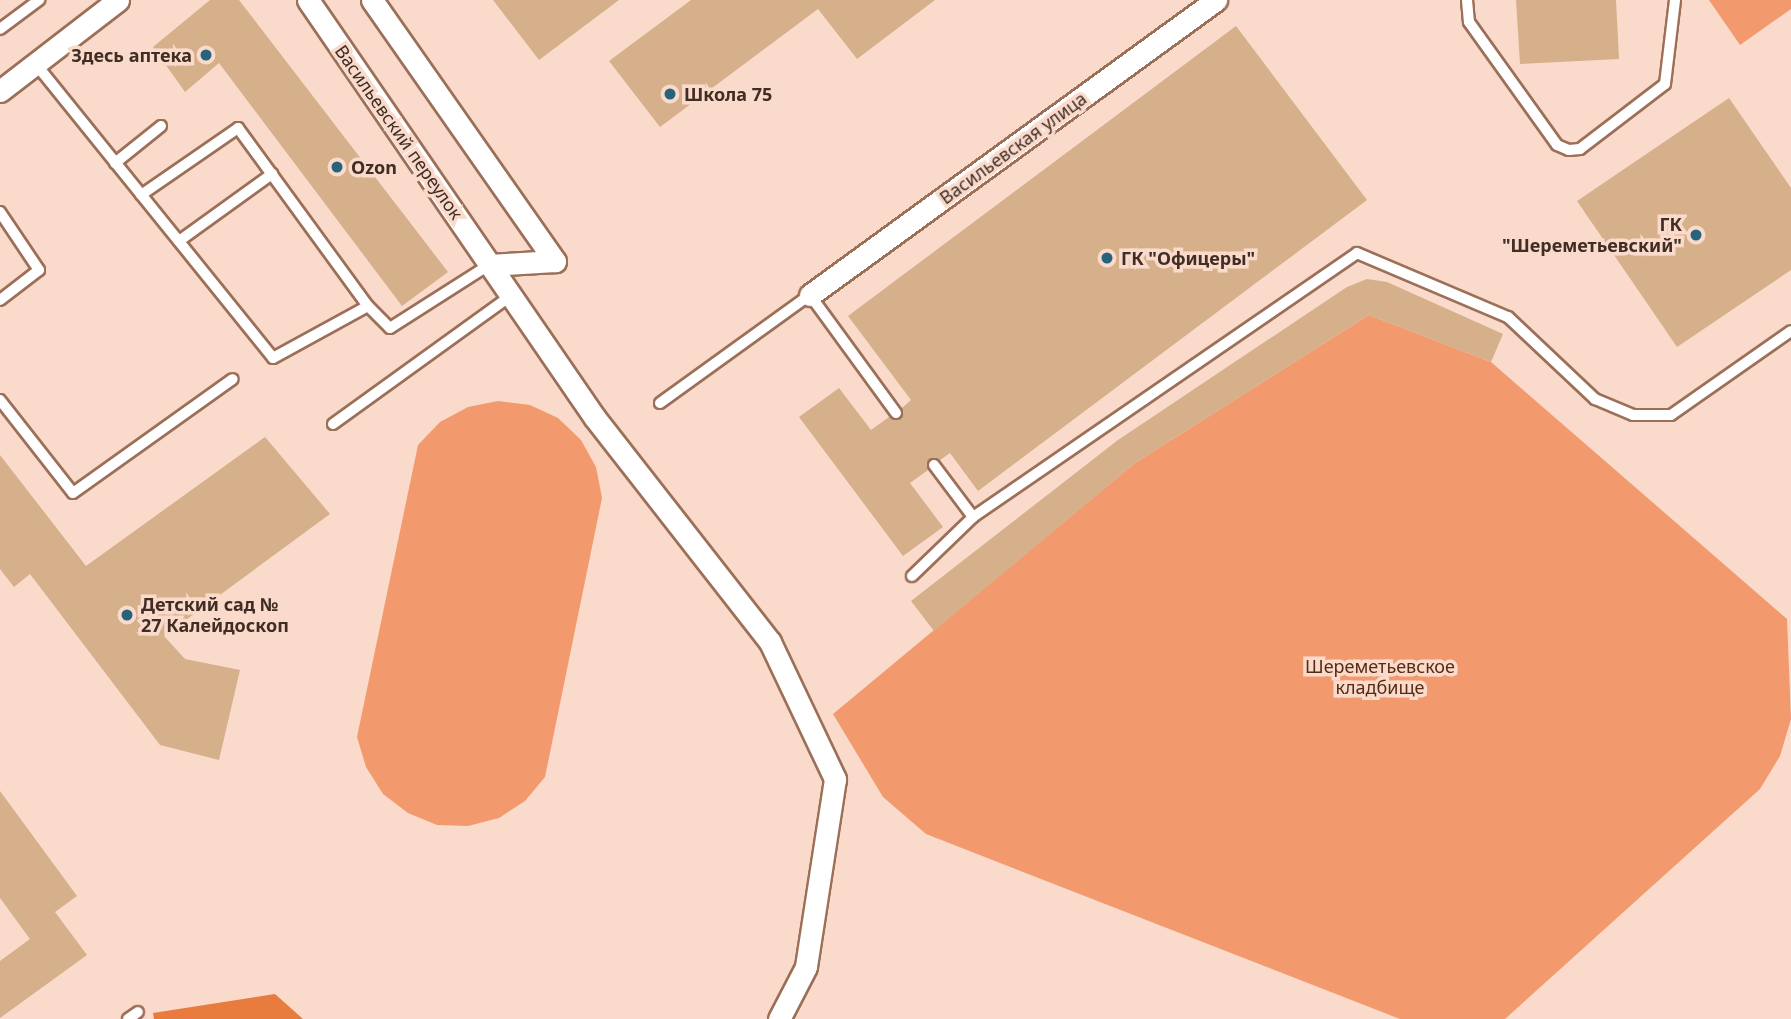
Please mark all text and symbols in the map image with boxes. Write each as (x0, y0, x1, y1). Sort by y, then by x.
street label: Васильевский переулок (331, 41, 467, 223)
place label: Здесь аптека (71, 44, 192, 66)
marker: Здесь аптека (198, 47, 214, 63)
place label: Школа 75 (684, 83, 772, 105)
marker: Школа 75 (662, 86, 678, 102)
street label: Васильевская улица (935, 87, 1091, 209)
place label: Ozon (351, 156, 397, 178)
marker: Ozon (329, 159, 345, 175)
place label: ГК "Шереметьевский" (1502, 214, 1682, 256)
marker: ГК "Шереметьевский" (1688, 227, 1704, 243)
place label: ГК "Офицеры" (1121, 247, 1255, 269)
marker: ГК "Офицеры" (1099, 250, 1115, 266)
place label: Детский сад № 27 Калейдоскоп (141, 594, 289, 636)
marker: Детский сад № 27 Калейдоскоп (119, 607, 135, 623)
park label: Шереметьевское кладбище (1305, 656, 1455, 698)

